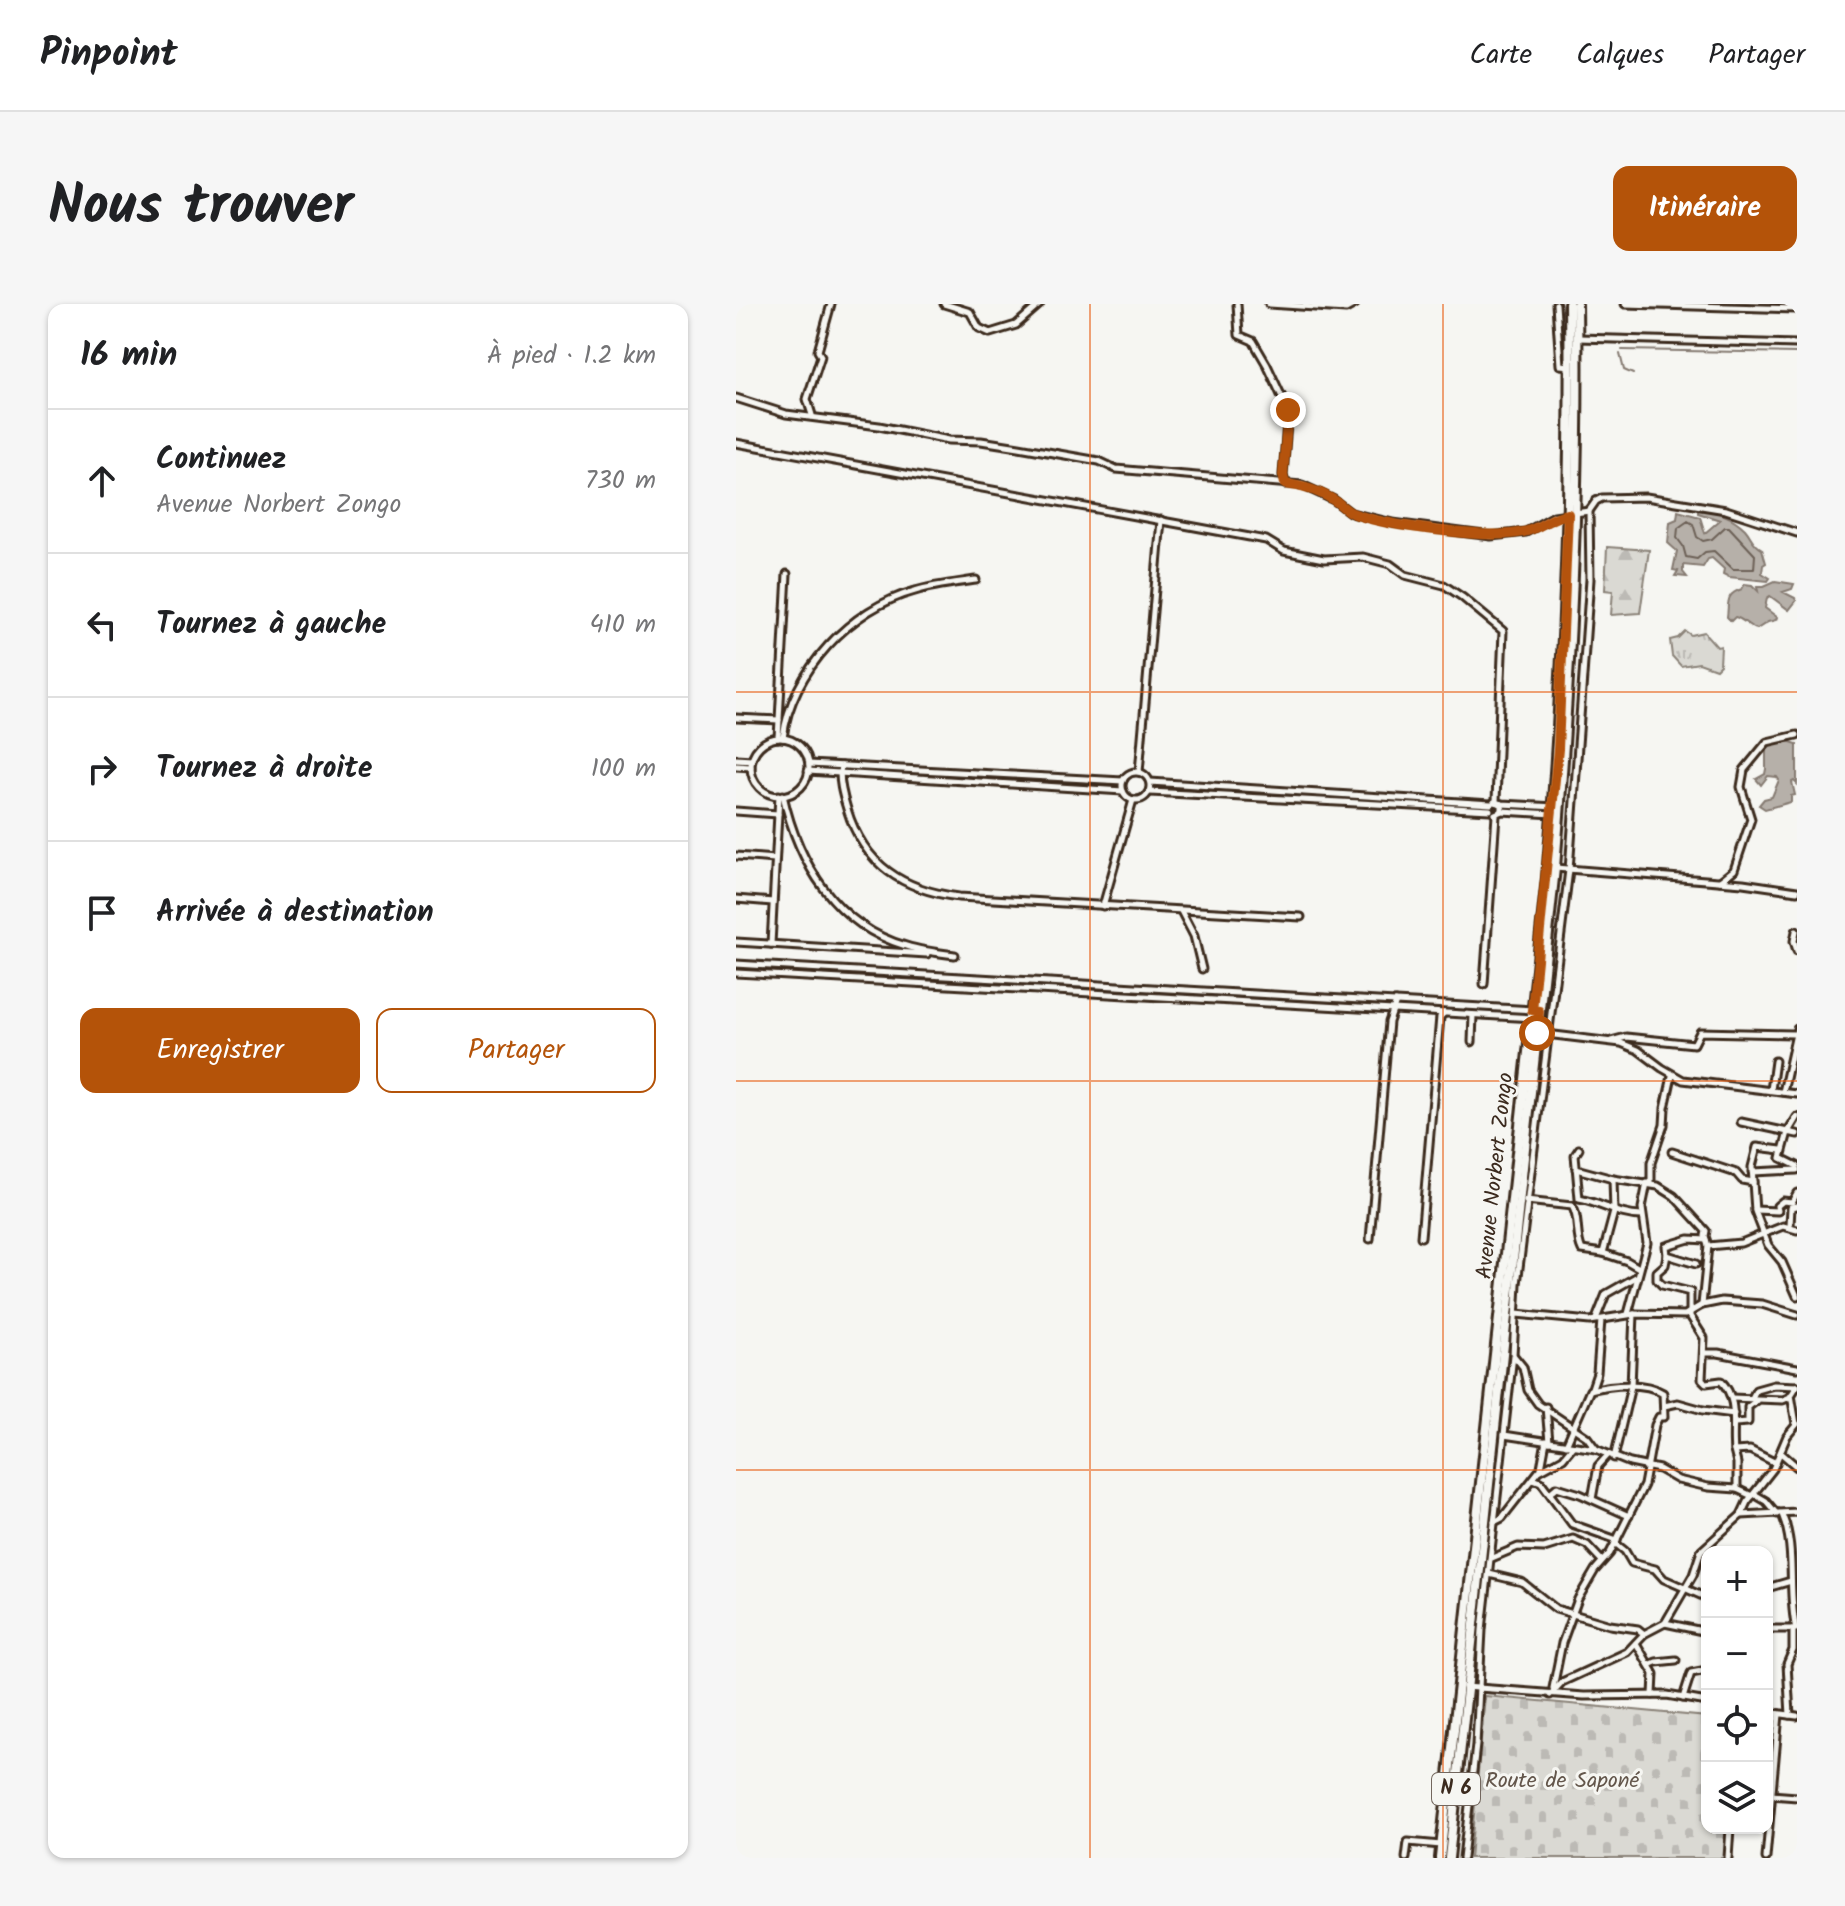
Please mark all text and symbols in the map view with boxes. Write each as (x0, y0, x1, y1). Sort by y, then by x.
text: Pinpoint (40, 25, 178, 85)
text: Carte (1470, 33, 1532, 78)
text: Calques (1576, 33, 1664, 78)
text: Partager (1708, 33, 1805, 78)
text: Nous trouver (48, 163, 353, 253)
button: Itinéraire (1613, 166, 1797, 251)
text: 16 min (80, 329, 177, 383)
text: À pied · 1.2 km (487, 335, 656, 377)
route end (1270, 392, 1306, 428)
text: Continuez (156, 436, 286, 484)
icon: ahead (80, 459, 124, 503)
text: 730 m (585, 460, 656, 502)
text: Avenue Norbert Zongo (156, 484, 401, 526)
text: Tournez à gauche (156, 601, 386, 649)
icon: left (80, 603, 124, 647)
text: 410 m (589, 604, 656, 646)
text: Tournez à droite (156, 745, 372, 793)
icon: right (80, 747, 124, 791)
text: 100 m (591, 748, 656, 790)
text: Arrivée à destination (156, 889, 434, 937)
icon: arrive (80, 891, 124, 935)
button: Enregistrer (80, 1008, 360, 1093)
button: Partager (376, 1008, 656, 1093)
route start (1519, 1015, 1555, 1051)
street label: Avenue Norbert Zongo (1468, 1071, 1524, 1281)
map controls (1701, 1546, 1773, 1834)
button: + (1701, 1546, 1773, 1618)
button: − (1701, 1618, 1773, 1690)
button: locate (1701, 1690, 1773, 1762)
button: layers (1701, 1762, 1773, 1834)
park label: Route de Saponé (1485, 1764, 1640, 1799)
road number: N 6 (1432, 1773, 1480, 1805)

